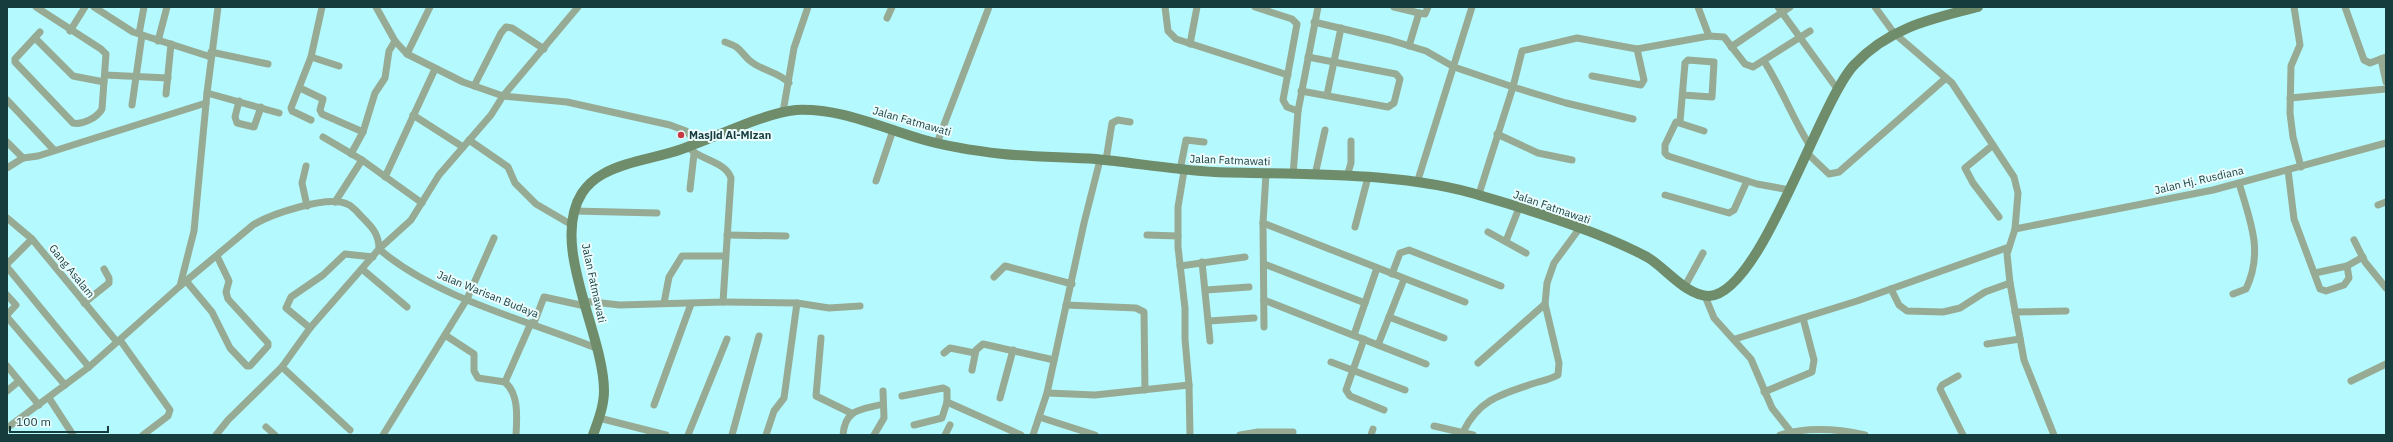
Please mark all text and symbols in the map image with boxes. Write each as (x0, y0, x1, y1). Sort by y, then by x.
street label: Jalan Fatmawati (871, 103, 953, 139)
place label: Masjid Al-Mizan (689, 128, 771, 142)
marker: Masjid Al-Mizan (676, 130, 686, 140)
street label: Jalan Fatmawati (1189, 152, 1271, 168)
street label: Jalan Hj. Rusdiana (2153, 163, 2245, 197)
street label: Jalan Fatmawati (1511, 187, 1593, 227)
street label: Gang Asalam (46, 241, 98, 301)
street label: Jalan Fatmawati (579, 242, 609, 324)
street label: Jalan Warisan Budaya (435, 267, 541, 321)
scale bar (10, 408, 108, 434)
text: 100 m (16, 414, 51, 429)

